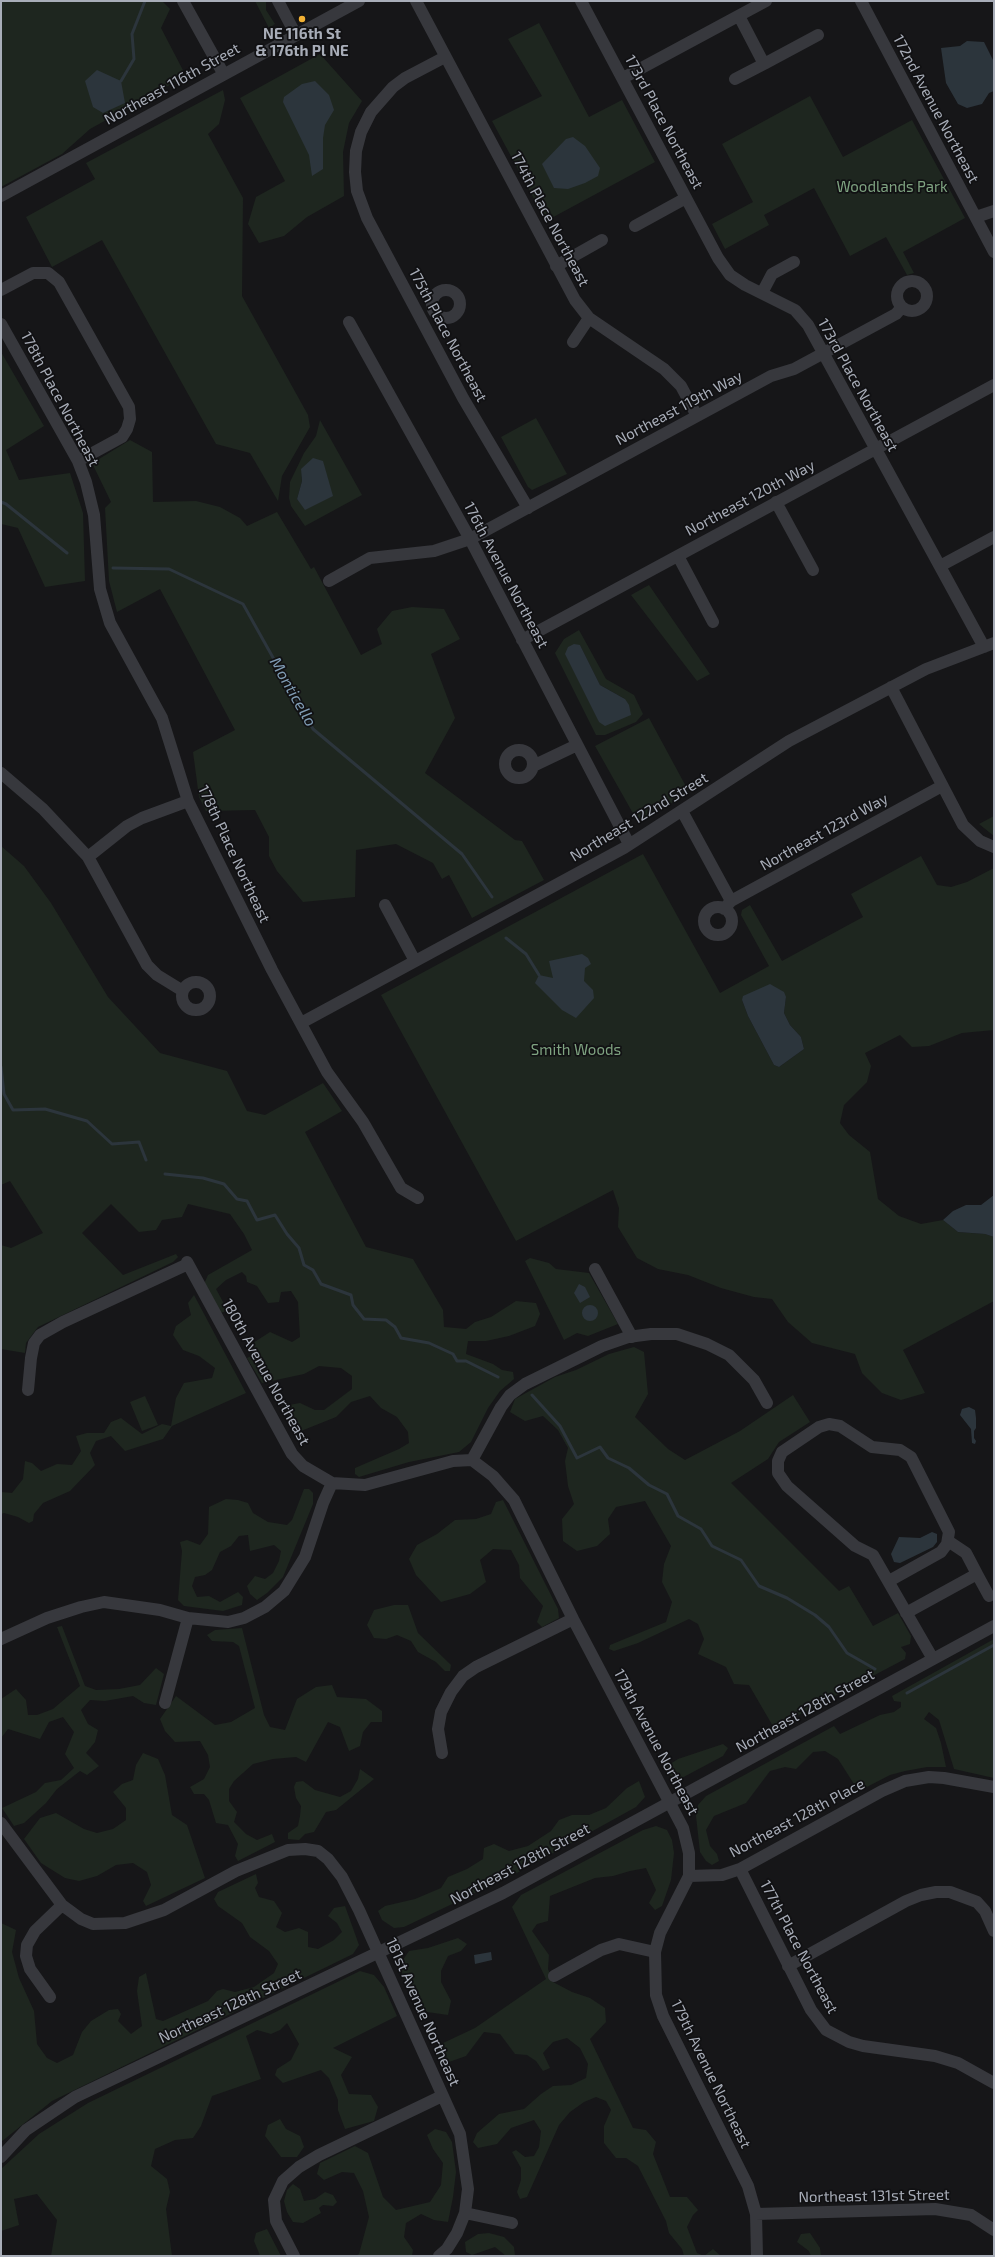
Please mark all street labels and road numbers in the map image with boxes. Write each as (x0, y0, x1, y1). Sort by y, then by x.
street label: 172nd Avenue Northeast (889, 32, 983, 186)
street label: Northeast 116th Street (101, 39, 243, 129)
street label: 173rd Place Northeast (621, 52, 707, 192)
street label: 174th Place Northeast (507, 149, 593, 289)
street label: 175th Place Northeast (405, 265, 491, 405)
street label: 173rd Place Northeast (814, 315, 902, 455)
street label: 178th Place Northeast (17, 329, 103, 469)
street label: Northeast 119th Way (613, 367, 745, 449)
street label: Northeast 120th Way (682, 456, 818, 540)
street label: 176th Avenue Northeast (460, 499, 552, 651)
street label: Northeast 122nd Street (567, 769, 711, 865)
street label: 178th Place Northeast (194, 782, 274, 926)
street label: Northeast 123rd Way (757, 789, 891, 875)
street label: 180th Avenue Northeast (218, 1296, 314, 1448)
street label: Northeast 128th Street (733, 1665, 877, 1757)
street label: 179th Avenue Northeast (610, 1666, 702, 1818)
street label: Northeast 128th Place (726, 1775, 868, 1861)
street label: Northeast 128th Street (447, 1820, 593, 1908)
street label: 177th Place Northeast (756, 1877, 842, 2017)
street label: 181st Avenue Northeast (382, 1935, 464, 2089)
street label: Northeast 128th Street (156, 1965, 304, 2047)
street label: 179th Avenue Northeast (667, 1997, 755, 2151)
street label: Northeast 131st Street (798, 2186, 950, 2206)

